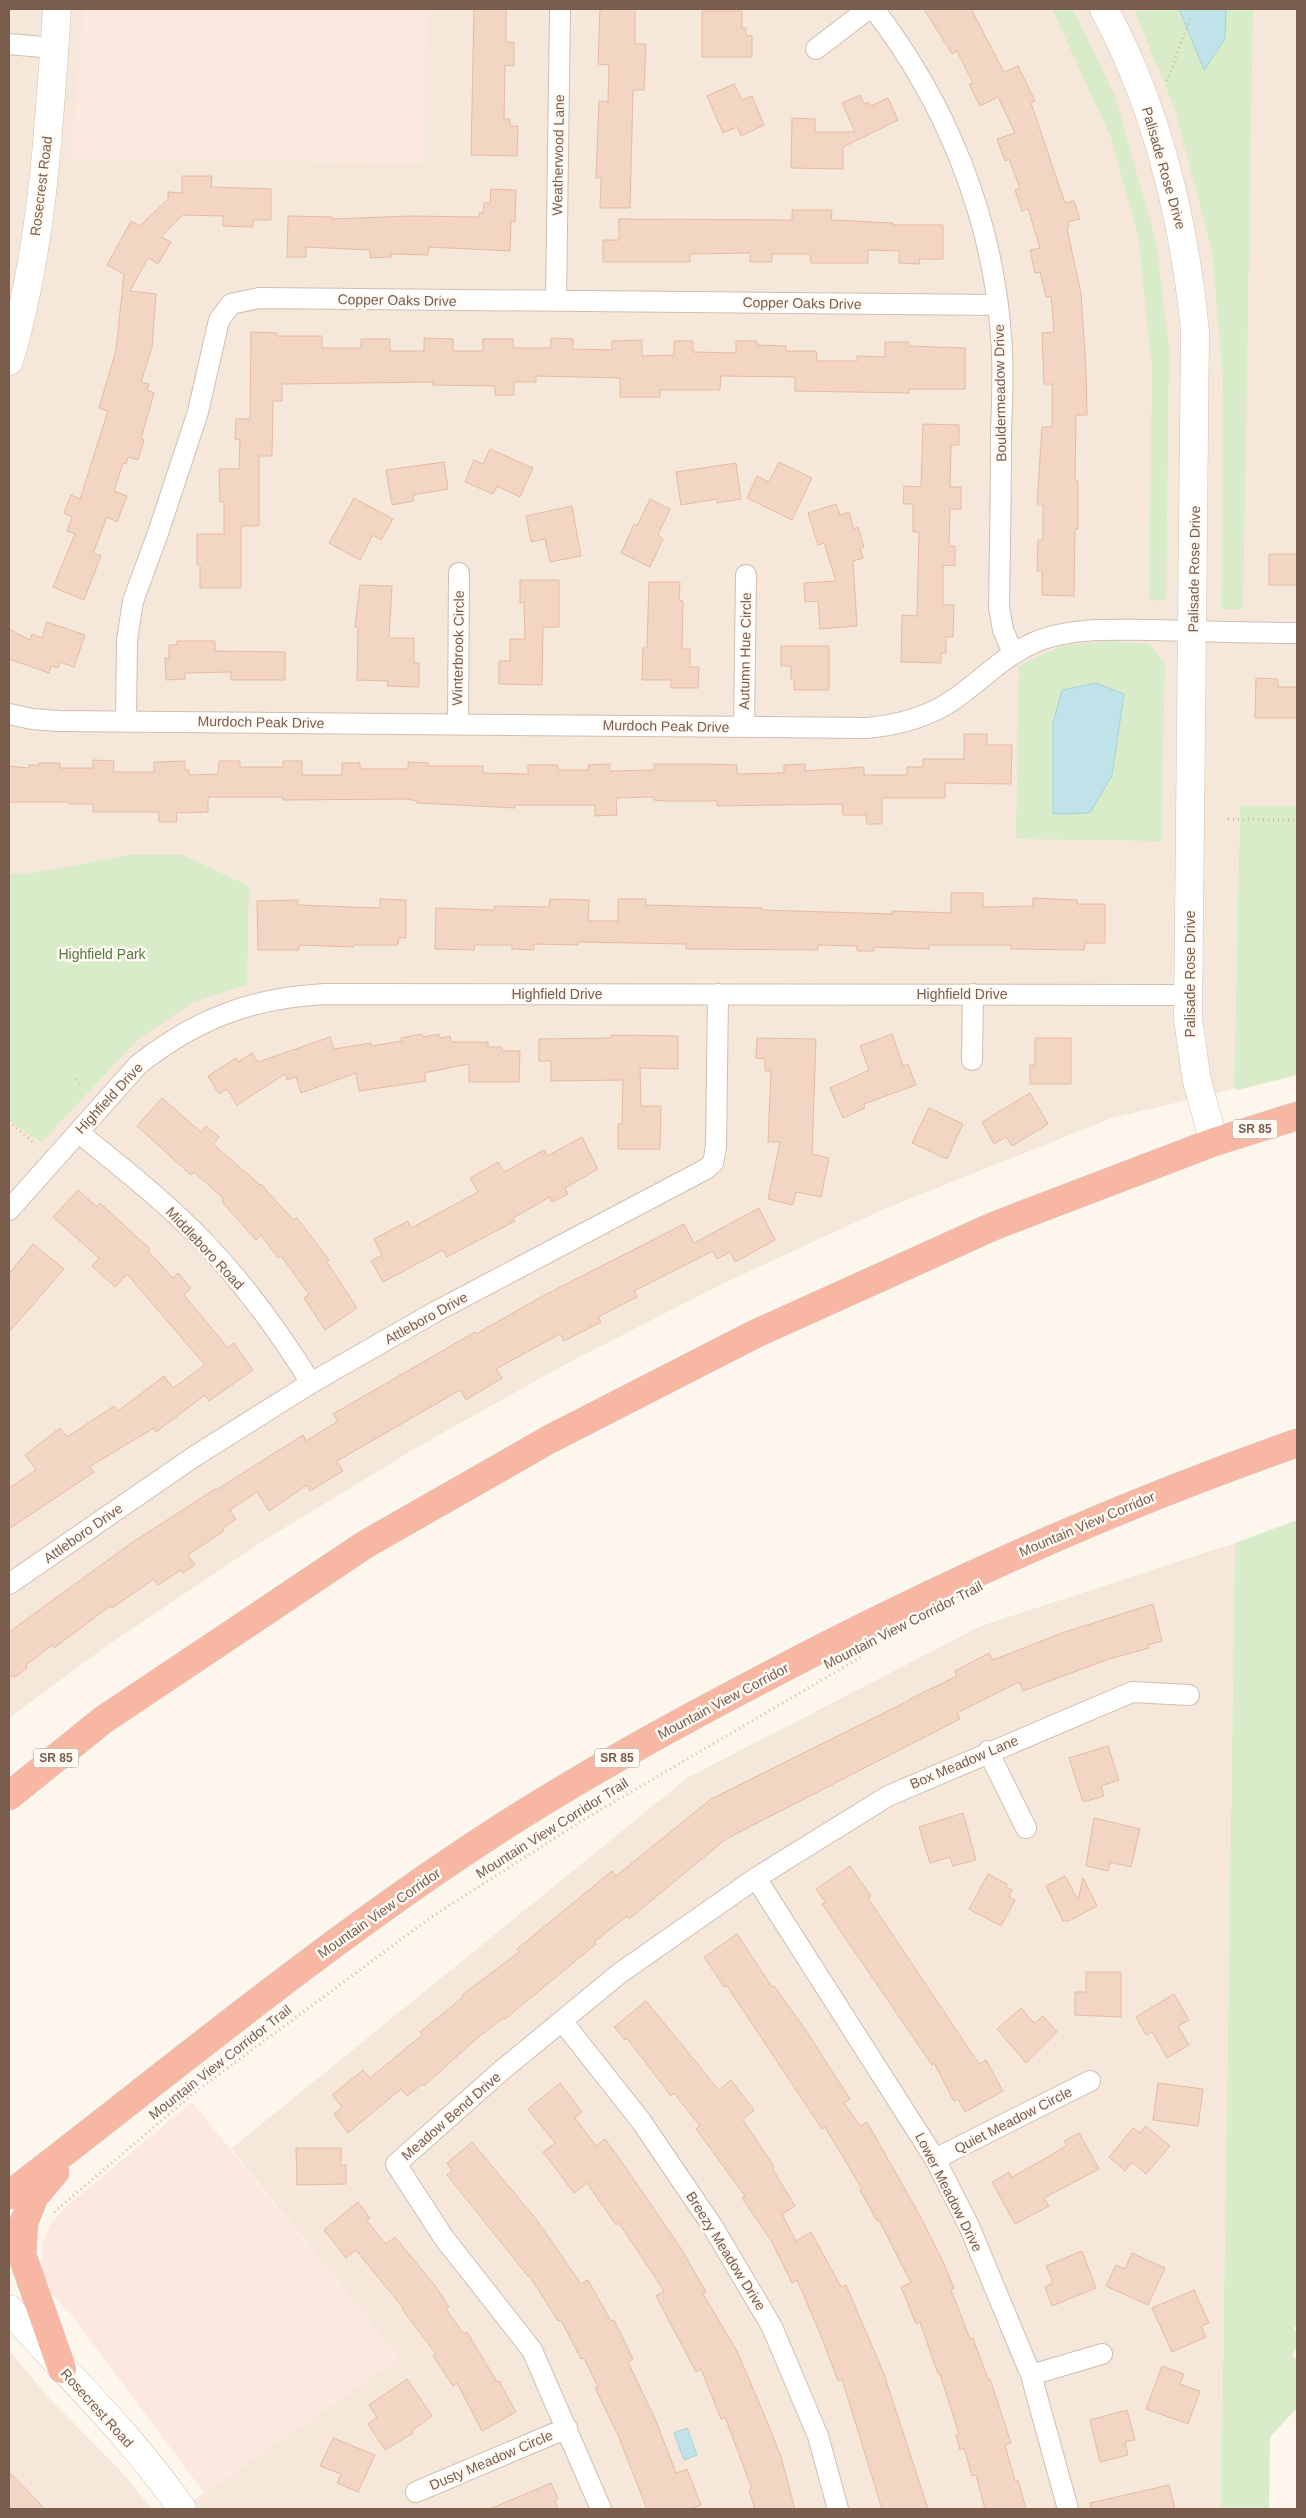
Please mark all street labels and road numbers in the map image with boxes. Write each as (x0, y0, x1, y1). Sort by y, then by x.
street label: Weatherwood Lane (549, 94, 567, 216)
street label: Palisade Rose Drive (1139, 105, 1189, 231)
street label: Rosecrest Road (27, 135, 55, 237)
street label: Copper Oaks Drive (337, 291, 457, 309)
street label: Copper Oaks Drive (742, 294, 862, 312)
street label: Bouldermeadow Drive (991, 324, 1009, 462)
street label: Palisade Rose Drive (1185, 505, 1203, 633)
street label: Winterbrook Circle (449, 590, 467, 706)
street label: Autumn Hue Circle (736, 592, 754, 710)
street label: Murdoch Peak Drive (197, 713, 325, 731)
street label: Murdoch Peak Drive (602, 717, 730, 735)
street label: Palisade Rose Drive (1182, 910, 1198, 1037)
street label: Highfield Drive (511, 986, 603, 1002)
street label: Highfield Drive (916, 986, 1008, 1002)
street label: Highfield Drive (72, 1059, 146, 1137)
road number: SR 85 (1232, 1120, 1278, 1138)
street label: Middleboro Road (163, 1204, 247, 1292)
street label: Attleboro Drive (382, 1288, 471, 1347)
street label: Mountain View Corridor (1017, 1488, 1158, 1560)
street label: Attleboro Drive (40, 1500, 126, 1566)
street label: Mountain View Corridor Trail (821, 1578, 985, 1672)
street label: Mountain View Corridor (655, 1659, 792, 1742)
street label: Box Meadow Lane (907, 1732, 1021, 1792)
road number: SR 85 (34, 1749, 78, 1768)
road number: SR 85 (594, 1749, 640, 1768)
street label: Mountain View Corridor Trail (473, 1774, 631, 1882)
street label: Mountain View Corridor (315, 1864, 444, 1961)
street label: Mountain View Corridor Trail (146, 2001, 294, 2123)
street label: Meadow Bend Drive (398, 2068, 504, 2163)
street label: Quiet Meadow Circle (951, 2083, 1075, 2157)
street label: Lower Meadow Drive (912, 2130, 986, 2254)
street label: Breezy Meadow Drive (683, 2189, 769, 2313)
street label: Rosecrest Road (57, 2365, 137, 2451)
street label: Dusty Meadow Circle (427, 2427, 555, 2493)

